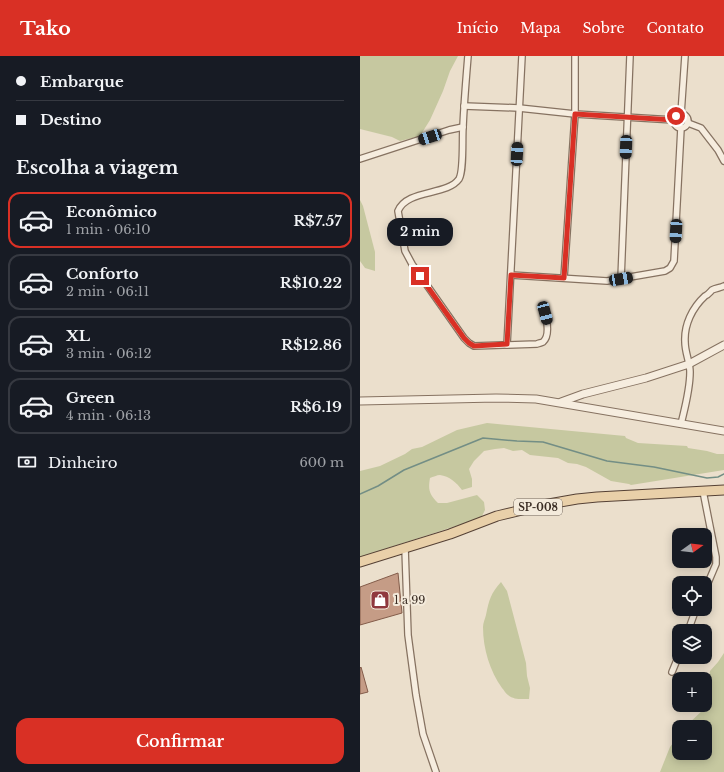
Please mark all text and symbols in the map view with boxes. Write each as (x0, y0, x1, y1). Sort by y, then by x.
text: Tako (20, 17, 71, 40)
text: Início (457, 19, 498, 37)
text: Mapa (520, 19, 561, 37)
text: Sobre (583, 19, 624, 37)
text: Contato (646, 19, 704, 37)
text: Embarque (40, 72, 124, 91)
route start (667, 107, 685, 125)
text: Destino (40, 110, 102, 129)
car (417, 128, 443, 146)
car (620, 135, 632, 159)
car (510, 142, 524, 166)
text: Escolha a viagem (16, 157, 179, 179)
icon: car (18, 202, 54, 238)
text: Econômico (66, 202, 157, 221)
text: R$7.57 (293, 211, 342, 230)
callout: 2 min (387, 218, 453, 246)
car (669, 219, 683, 243)
text: 1 min · 06:10 (66, 221, 150, 238)
text: 2 min (400, 223, 440, 240)
icon: car (18, 264, 54, 300)
text: Conforto (66, 264, 139, 283)
route end (411, 267, 429, 285)
car (608, 271, 634, 287)
text: R$10.22 (280, 273, 342, 292)
text: 2 min · 06:11 (66, 283, 149, 300)
car (536, 300, 554, 326)
icon: car (18, 326, 54, 362)
text: XL (66, 326, 90, 345)
text: R$12.86 (281, 335, 342, 354)
text: 3 min · 06:12 (66, 345, 151, 362)
icon: car (18, 388, 54, 424)
text: Green (66, 388, 115, 407)
text: R$6.19 (290, 397, 342, 416)
text: 4 min · 06:13 (66, 407, 151, 424)
icon: cash (16, 451, 38, 473)
text: Dinheiro (48, 453, 118, 472)
text: 600 m (299, 454, 344, 471)
road number: SP-008 (514, 499, 562, 515)
north arrow (672, 528, 712, 568)
map controls (672, 528, 712, 760)
button: locate (672, 576, 712, 616)
shop icon: 1 a 99 (369, 589, 391, 611)
place label: 1 a 99 (394, 593, 425, 607)
button: layers (672, 624, 712, 664)
button: + (672, 672, 712, 712)
button: Confirmar (16, 718, 344, 764)
button: − (672, 720, 712, 760)

